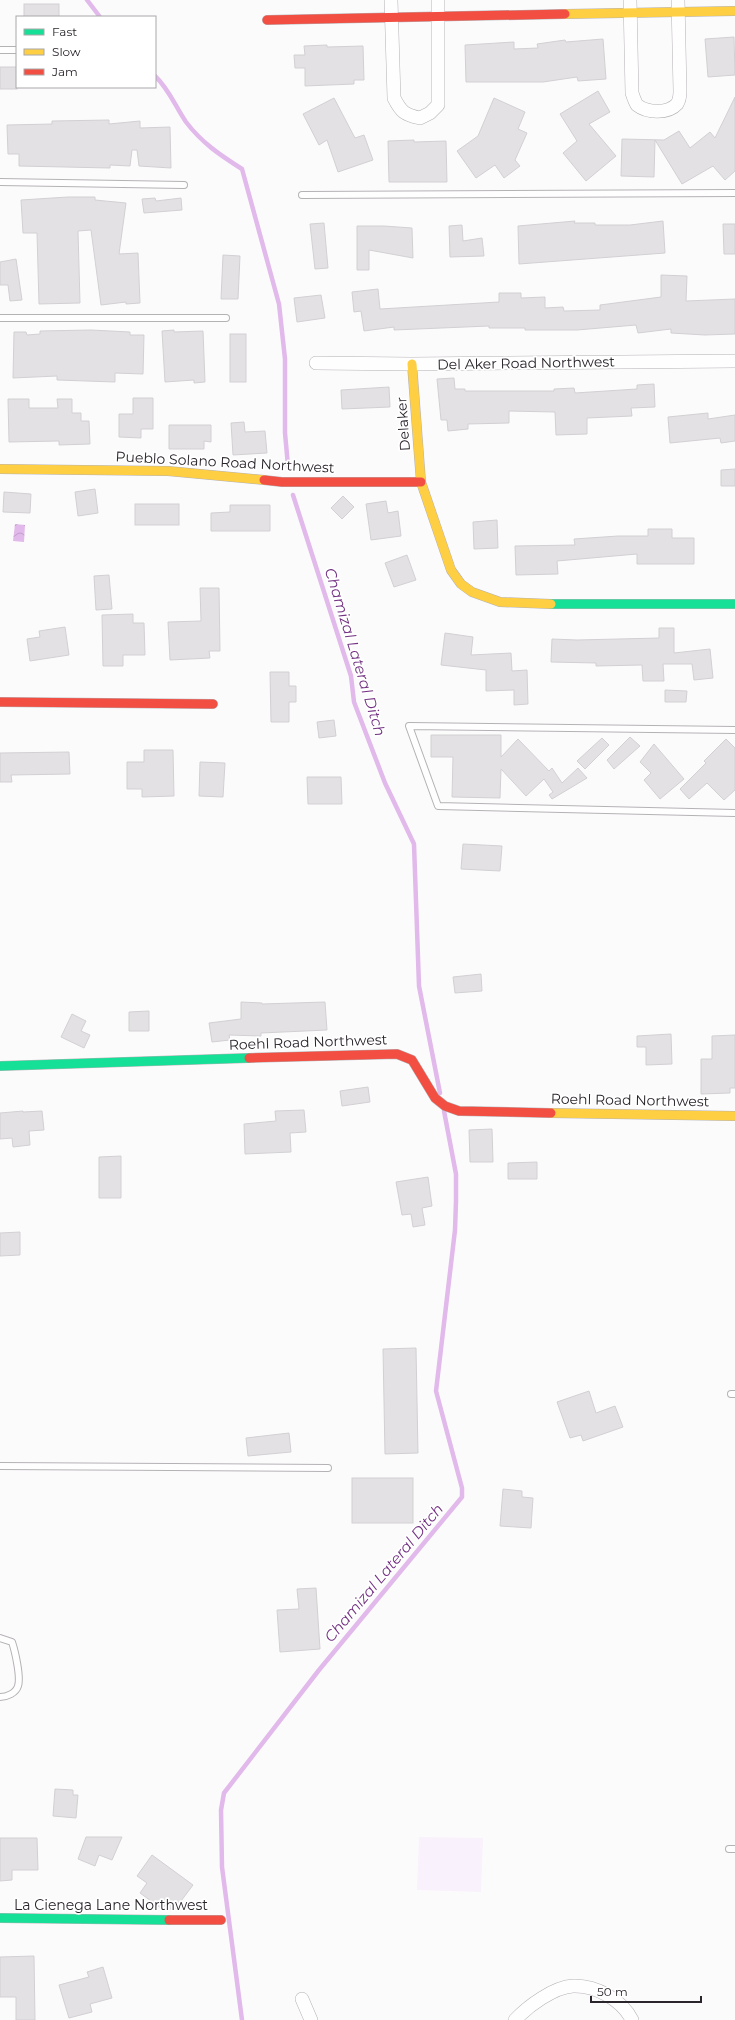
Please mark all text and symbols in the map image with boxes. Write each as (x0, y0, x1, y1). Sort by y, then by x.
legend (16, 16, 156, 88)
text: Fast (52, 24, 77, 39)
text: Slow (52, 44, 81, 59)
text: Jam (51, 64, 78, 79)
street label: Del Aker Road Northwest (437, 352, 615, 374)
street label: Delaker (392, 396, 414, 452)
street label: Pueblo Solano Road Northwest (115, 447, 335, 477)
water label: Chamizal Lateral Ditch (321, 565, 390, 738)
street label: Roehl Road Northwest (228, 1030, 388, 1054)
street label: Roehl Road Northwest (551, 1090, 710, 1110)
water label: Chamizal Lateral Ditch (320, 1499, 447, 1646)
street label: La Cienega Lane Northwest (14, 1896, 208, 1914)
scale bar (591, 1978, 701, 2004)
text: 50 m (597, 1984, 628, 1999)

